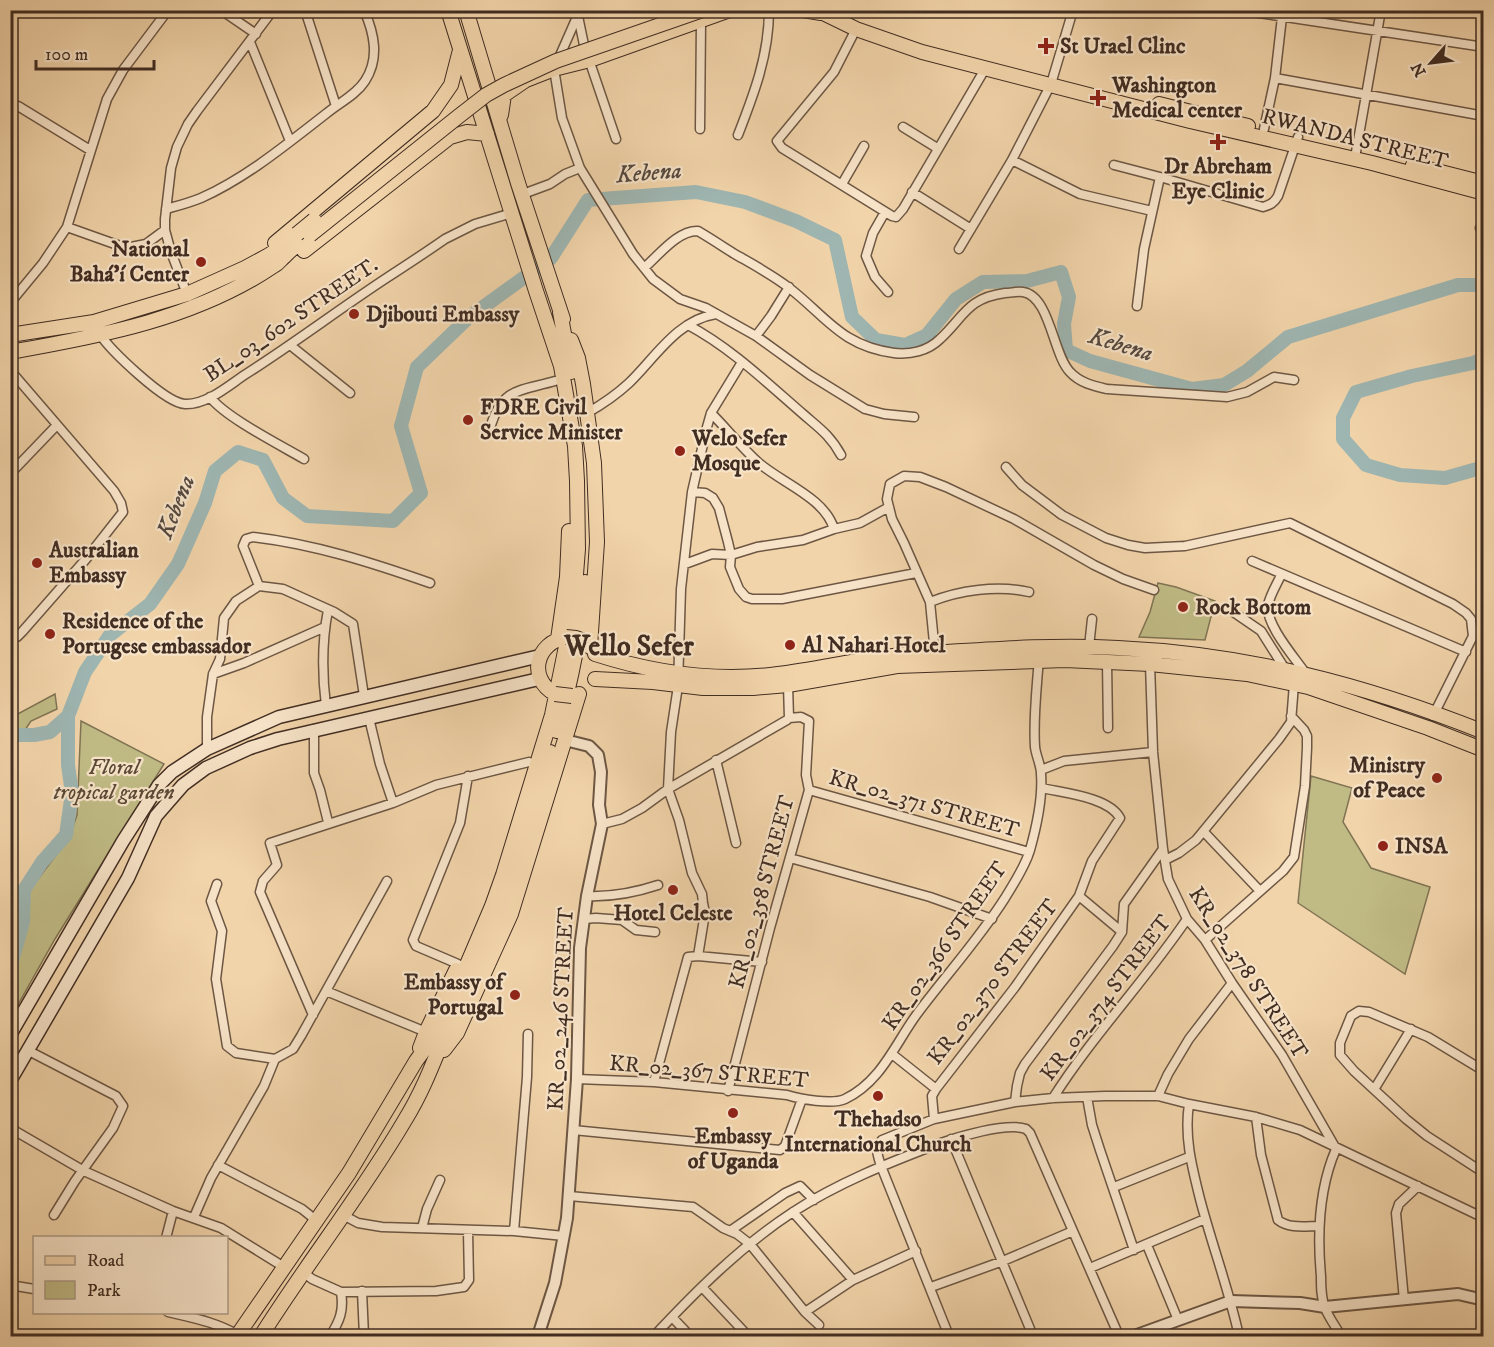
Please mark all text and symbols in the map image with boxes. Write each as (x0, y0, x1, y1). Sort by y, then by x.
scale bar (36, 33, 154, 71)
place label: St Urael Clinc (1060, 33, 1186, 60)
north arrow (1401, 33, 1461, 93)
marker: St Urael Clinc (1037, 37, 1055, 55)
text: 100 m (45, 44, 88, 66)
text: N (1407, 59, 1431, 80)
place label: Washington Medical center (1111, 72, 1243, 124)
marker: Washington Medical center (1089, 89, 1107, 107)
street label: RWANDA STREET (1259, 103, 1451, 175)
marker: Dr Abreham Eye Clinic (1209, 133, 1227, 151)
place label: Dr Abreham Eye Clinic (1164, 153, 1273, 205)
water label: Kebena (614, 156, 683, 190)
place label: National Bahá’í Center (70, 236, 190, 288)
street label: BL_03_602 STREET. (199, 252, 383, 388)
marker: National Bahá’í Center (194, 255, 208, 269)
place label: Djibouti Embassy (366, 301, 520, 329)
marker: Djibouti Embassy (347, 307, 361, 321)
water label: Kebena (1084, 321, 1157, 369)
place label: FDRE Civil Service Minister (480, 394, 623, 446)
marker: FDRE Civil Service Minister (461, 413, 475, 427)
place label: Welo Sefer Mosque (691, 425, 788, 477)
marker: Welo Sefer Mosque (673, 444, 687, 458)
water label: Kebena (149, 471, 202, 544)
place label: Australian Embassy (48, 537, 139, 589)
marker: Australian Embassy (30, 556, 44, 570)
place label: Rock Bottom (1195, 594, 1312, 621)
marker: Rock Bottom (1176, 600, 1190, 614)
place label: Residence of the Portugese embassador (62, 608, 252, 660)
marker: Residence of the Portugese embassador (43, 627, 57, 641)
district label: Wello Sefer (563, 629, 694, 664)
place label: Al Nahari Hotel (801, 632, 946, 659)
marker: Al Nahari Hotel (783, 638, 797, 652)
place label: Ministry of Peace (1349, 752, 1426, 804)
park label: Floral tropical garden (53, 754, 175, 806)
street label: KR_02_371 STREET (826, 764, 1023, 844)
marker: Ministry of Peace (1430, 771, 1444, 785)
street label: KR_02_358 STREET (723, 792, 801, 992)
place label: INSA (1395, 833, 1449, 860)
marker: INSA (1376, 839, 1390, 853)
street label: KR_02_366 STREET (877, 856, 1014, 1036)
street label: KR_02_378 STREET (1182, 882, 1314, 1064)
marker: Hotel Celeste (666, 883, 680, 897)
street label: KR_02_370 STREET (922, 894, 1064, 1070)
place label: Hotel Celeste (613, 900, 733, 927)
street label: KR_02_246 STREET (542, 906, 580, 1111)
street label: KR_02_374 STREET (1035, 909, 1177, 1086)
place label: Embassy of Portugal (404, 969, 507, 1021)
marker: Embassy of Portugal (508, 988, 522, 1002)
street label: KR_02_367 STREET (608, 1050, 810, 1094)
marker: Thehadso International Church (871, 1089, 885, 1103)
marker: Embassy of Uganda (726, 1106, 740, 1120)
place label: Thehadso International Church (785, 1106, 972, 1158)
place label: Embassy of Uganda (688, 1123, 779, 1175)
legend (33, 1236, 228, 1314)
text: Road (87, 1250, 124, 1272)
text: Park (87, 1280, 121, 1302)

